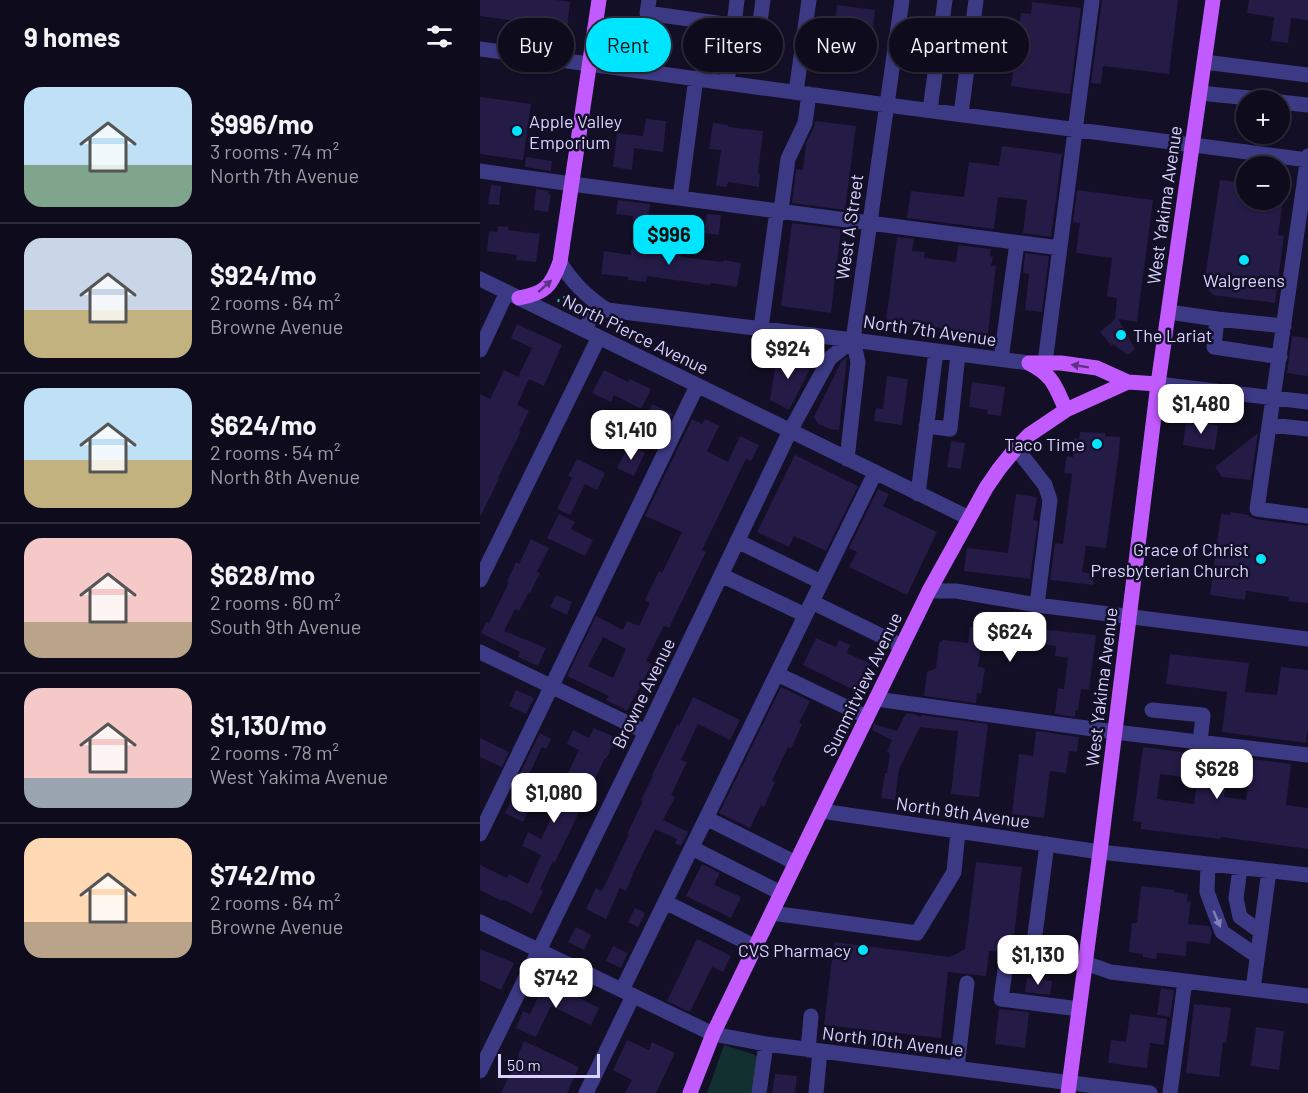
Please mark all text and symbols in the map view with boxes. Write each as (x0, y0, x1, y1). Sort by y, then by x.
chip: Buy (498, 18, 574, 72)
chip: Rent (586, 18, 671, 72)
chip: Filters (683, 18, 783, 72)
chip: New (795, 18, 877, 72)
chip: Apartment (889, 18, 1029, 72)
icon: filters (423, 20, 456, 53)
text: 9 homes (24, 21, 120, 52)
map controls (1236, 90, 1290, 210)
button: + (1236, 90, 1290, 144)
text: $996/mo (210, 108, 314, 139)
place label: Apple Valley Emporium (529, 110, 622, 153)
icon: home (72, 111, 144, 183)
marker: Apple Valley Emporium (510, 124, 524, 138)
street label: West Yakima Avenue (1142, 124, 1186, 286)
text: 3 rooms · 74 m² (210, 139, 339, 163)
button: − (1236, 156, 1290, 210)
text: North 7th Avenue (210, 163, 359, 187)
street label: West A Street (831, 173, 867, 281)
pin: $996 (633, 215, 705, 266)
text: $996 (647, 222, 691, 246)
marker: Walgreens (1237, 253, 1251, 267)
text: $924/mo (210, 259, 317, 290)
icon: home (72, 262, 144, 334)
place label: Walgreens (1203, 269, 1285, 291)
one-way arrow (537, 280, 552, 293)
street label: North Pierce Avenue (559, 289, 713, 379)
text: 2 rooms · 64 m² (210, 290, 340, 314)
street label: North 7th Avenue (862, 310, 998, 350)
text: Browne Avenue (210, 314, 344, 338)
place label: The Lariat (1133, 324, 1212, 346)
marker: The Lariat (1114, 328, 1128, 342)
pin: $924 (752, 329, 824, 380)
text: $924 (765, 336, 811, 360)
one-way arrow (1070, 361, 1089, 370)
pin: $1,480 (1152, 384, 1250, 435)
text: $1,480 (1172, 391, 1230, 415)
text: $624/mo (210, 409, 317, 440)
pin: $1,410 (582, 410, 680, 461)
icon: home (72, 412, 144, 484)
text: $1,410 (605, 417, 657, 441)
place label: Taco Time (1004, 433, 1085, 455)
marker: Taco Time (1090, 437, 1104, 451)
text: 2 rooms · 54 m² (210, 440, 340, 464)
text: North 8th Avenue (210, 464, 360, 488)
place label: Grace of Christ Presbyterian Church (1091, 538, 1249, 581)
marker: Grace of Christ Presbyterian Church (1254, 552, 1268, 566)
text: $628/mo (210, 559, 315, 590)
icon: home (72, 562, 144, 634)
text: 2 rooms · 60 m² (210, 590, 341, 614)
street label: West Yakima Avenue (1080, 606, 1122, 768)
street label: Summitview Avenue (818, 608, 906, 760)
pin: $624 (974, 612, 1046, 663)
text: South 9th Avenue (210, 614, 361, 638)
text: $624 (987, 619, 1033, 643)
street label: Browne Avenue (607, 634, 679, 752)
text: $1,130/mo (210, 709, 327, 740)
icon: home (72, 712, 144, 784)
text: 2 rooms · 78 m² (210, 740, 339, 764)
pin: $628 (1181, 749, 1253, 800)
text: $628 (1195, 756, 1239, 780)
text: West Yakima Avenue (210, 764, 388, 788)
pin: $1,080 (505, 773, 603, 824)
text: $1,080 (526, 780, 582, 804)
street label: North 9th Avenue (895, 792, 1031, 832)
text: $742/mo (210, 859, 316, 890)
icon: home (72, 862, 144, 934)
text: 2 rooms · 64 m² (210, 890, 340, 914)
one-way arrow (1213, 910, 1222, 928)
text: Browne Avenue (210, 914, 344, 938)
pin: $1,130 (989, 935, 1087, 986)
place label: CVS Pharmacy (738, 939, 851, 961)
text: $1,130 (1011, 942, 1065, 966)
marker: CVS Pharmacy (856, 943, 870, 957)
pin: $742 (520, 958, 592, 1009)
text: $742 (534, 965, 578, 989)
street label: North 10th Avenue (821, 1021, 965, 1061)
scale bar (498, 1051, 600, 1078)
text: 50 m (507, 1055, 541, 1074)

